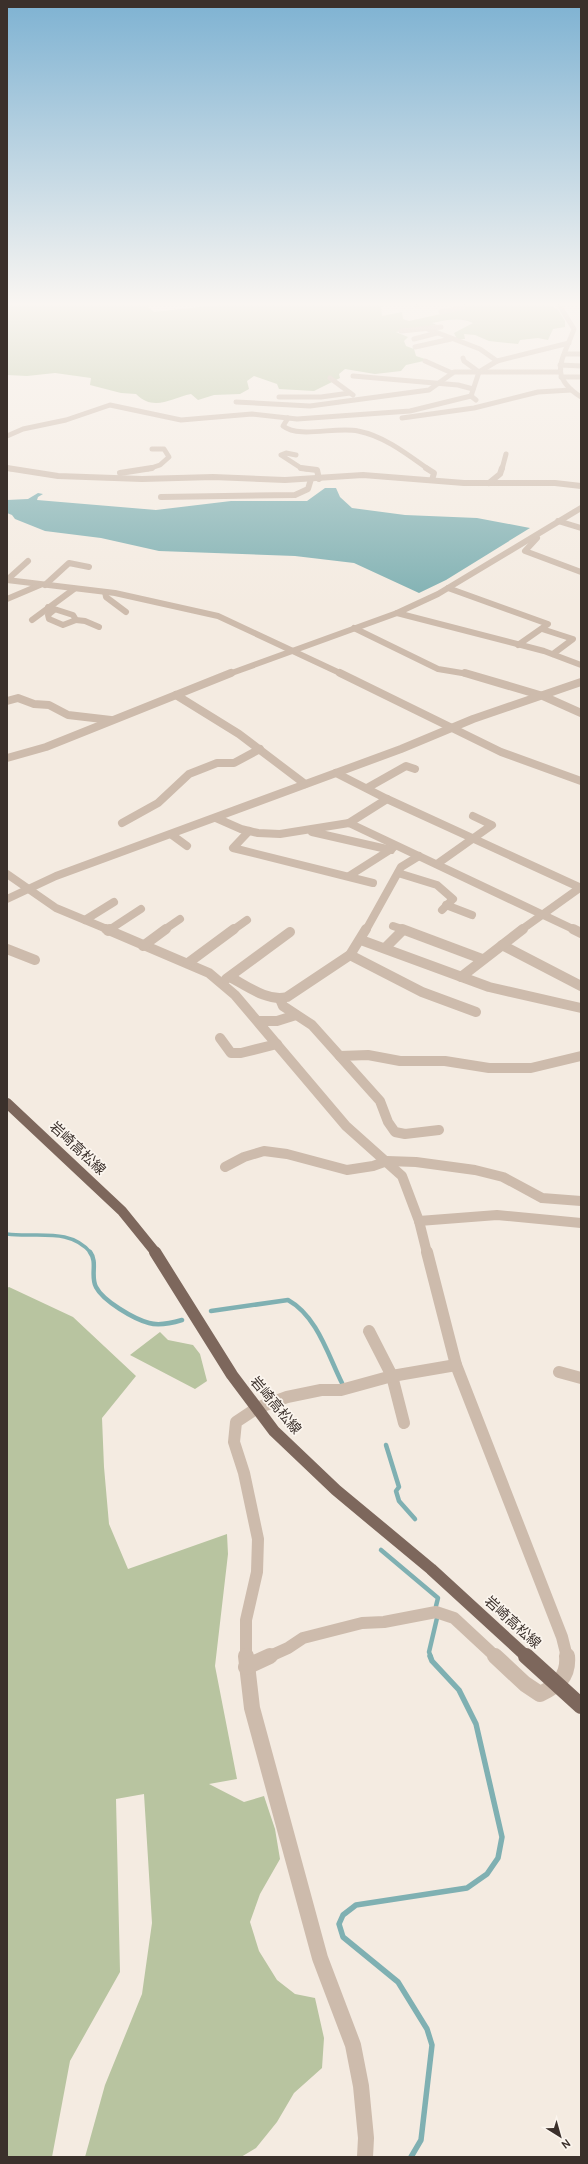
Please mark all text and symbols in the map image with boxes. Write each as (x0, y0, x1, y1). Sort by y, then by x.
street label: 岩崎高松線 (46, 1118, 110, 1178)
street label: 岩崎高松線 (247, 1372, 305, 1438)
street label: 岩崎高松線 (481, 1592, 545, 1652)
north arrow (540, 2116, 580, 2156)
text: N (559, 2136, 573, 2152)

